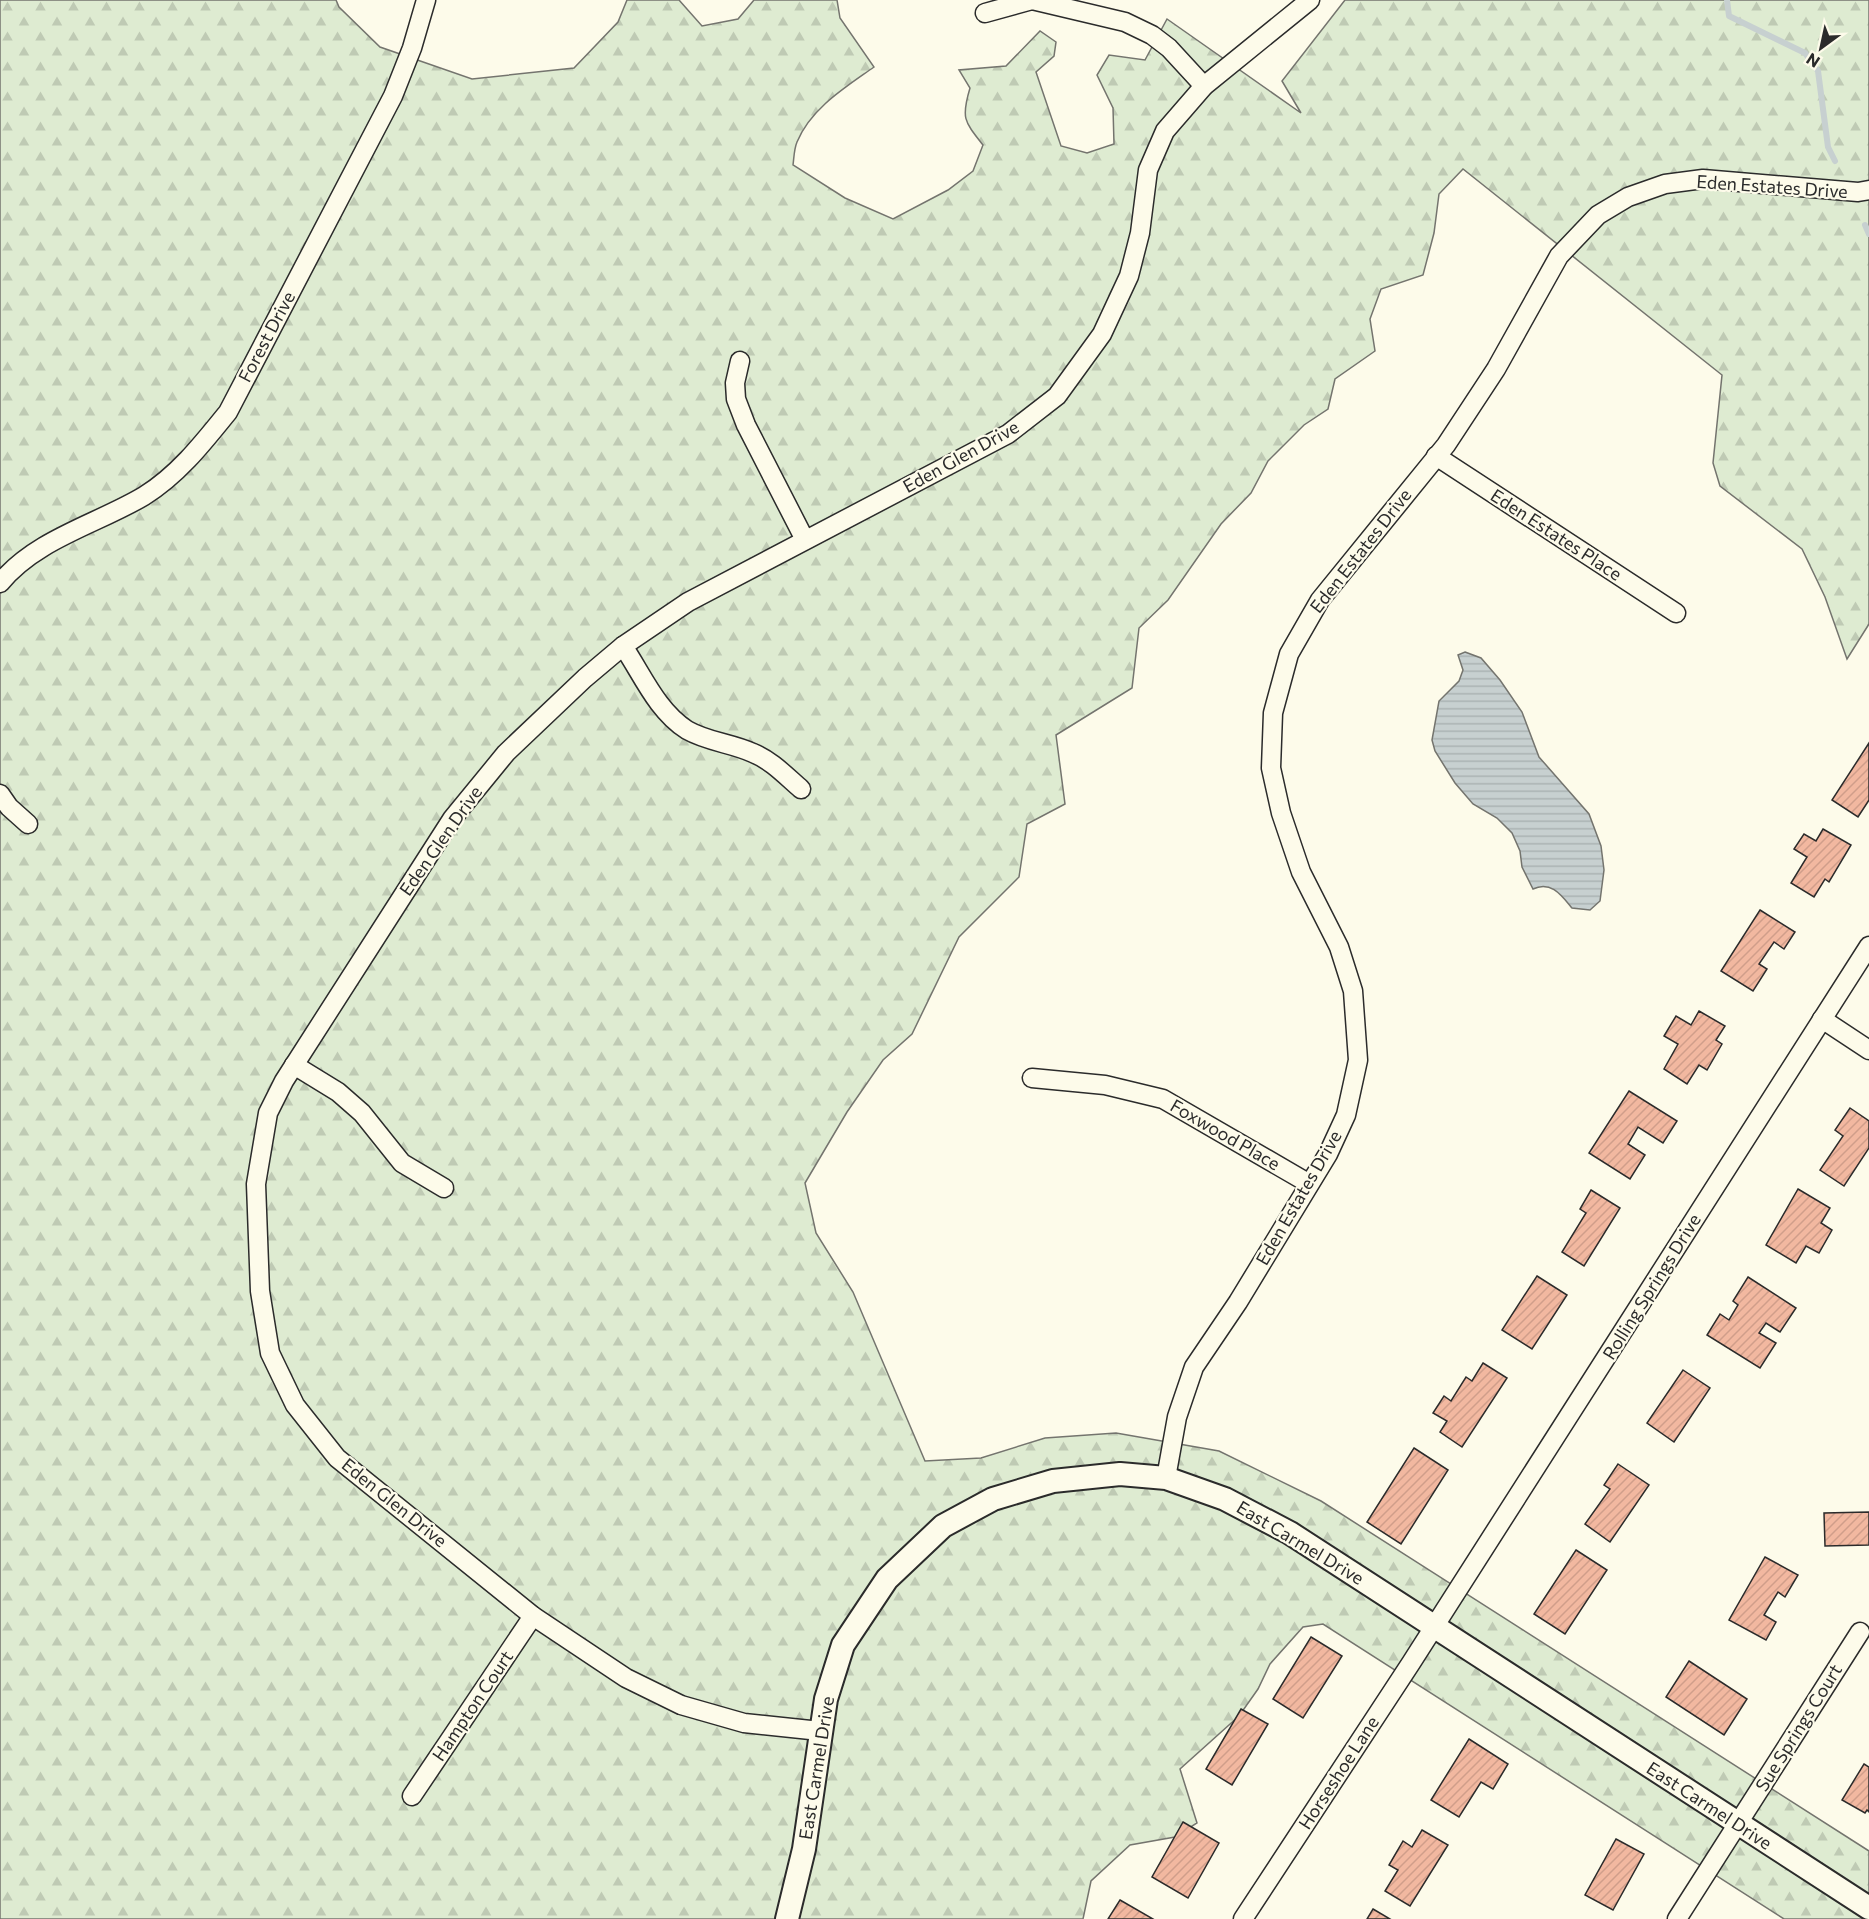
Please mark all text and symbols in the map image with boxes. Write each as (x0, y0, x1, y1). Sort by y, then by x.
north arrow (1791, 18, 1851, 78)
text: N (1802, 50, 1823, 72)
street label: Eden Estates Drive (1696, 170, 1849, 202)
street label: Forest Drive (233, 287, 299, 386)
street label: Eden Glen Drive (899, 415, 1022, 497)
street label: Eden Estates Drive (1305, 484, 1416, 617)
street label: Eden Estates Place (1487, 484, 1626, 585)
street label: Eden Glen Drive (394, 781, 486, 900)
street label: Foxwood Place (1167, 1094, 1284, 1174)
street label: Eden Estates Drive (1251, 1126, 1346, 1269)
street label: Rolling Springs Drive (1597, 1210, 1705, 1363)
street label: Eden Glen Drive (338, 1453, 452, 1551)
street label: East Carmel Drive (1233, 1495, 1368, 1589)
street label: Hampton Court (427, 1646, 517, 1765)
street label: Sue Springs Court (1750, 1660, 1846, 1795)
street label: East Carmel Drive (794, 1695, 838, 1841)
street label: Horseshoe Lane (1293, 1712, 1383, 1833)
street label: East Carmel Drive (1643, 1757, 1776, 1854)

